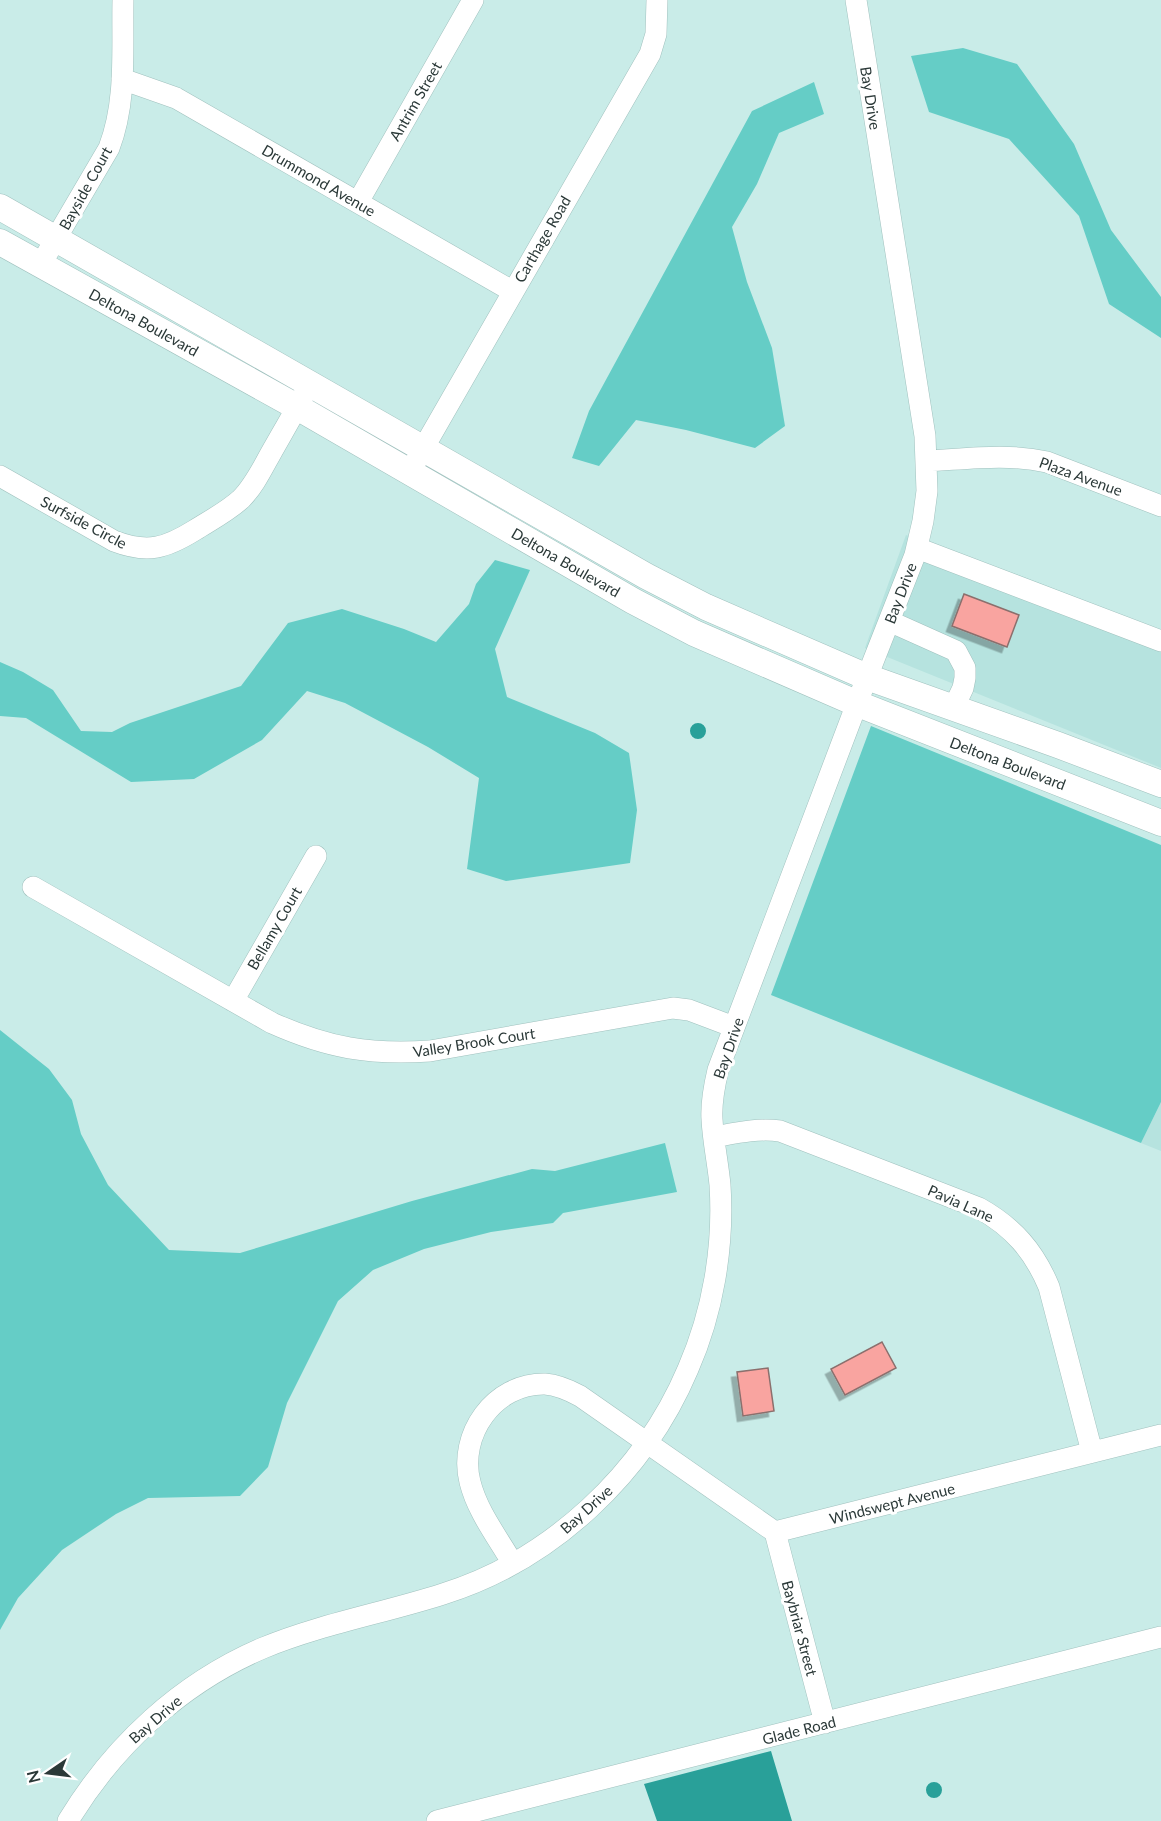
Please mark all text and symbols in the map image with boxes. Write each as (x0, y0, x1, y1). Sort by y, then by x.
street label: Antrim Street (385, 58, 445, 144)
street label: Bay Drive (857, 65, 885, 131)
street label: Drummond Avenue (259, 140, 379, 220)
street label: Bayside Court (55, 143, 116, 233)
street label: Carthage Road (510, 193, 574, 285)
street label: Deltona Boulevard (86, 284, 202, 360)
street label: Plaza Avenue (1037, 453, 1125, 499)
street label: Surfside Circle (38, 492, 130, 552)
street label: Deltona Boulevard (508, 524, 624, 600)
street label: Bay Drive (880, 560, 920, 626)
street label: Deltona Boulevard (948, 733, 1068, 793)
street label: Bellamy Court (243, 883, 305, 973)
street label: Bay Drive (709, 1015, 747, 1081)
street label: Valley Brook Court (412, 1023, 537, 1061)
street label: Pavia Lane (925, 1181, 997, 1226)
street label: Windswept Avenue (827, 1479, 957, 1527)
street label: Bay Drive (556, 1481, 616, 1537)
street label: Baybriar Street (779, 1578, 822, 1678)
street label: Bay Drive (125, 1691, 185, 1747)
street label: Glade Road (760, 1712, 838, 1748)
north arrow (18, 1743, 78, 1803)
text: N (22, 1768, 44, 1785)

